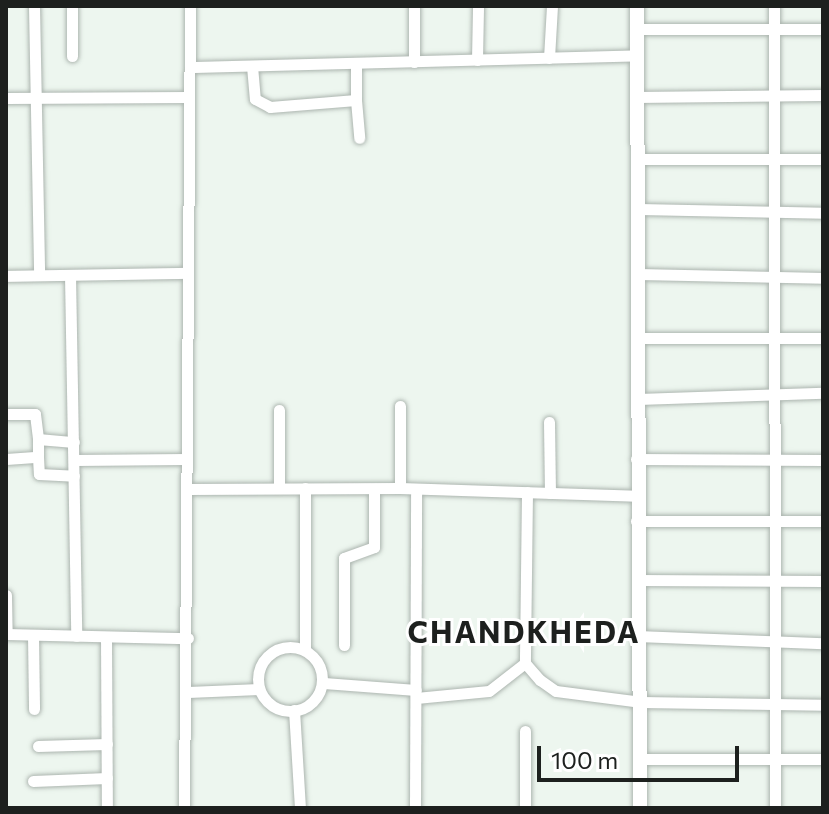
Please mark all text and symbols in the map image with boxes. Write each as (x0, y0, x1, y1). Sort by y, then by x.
district label: CHANDKHEDA (407, 613, 641, 649)
scale bar (541, 730, 743, 780)
text: 100 m (551, 745, 618, 774)

